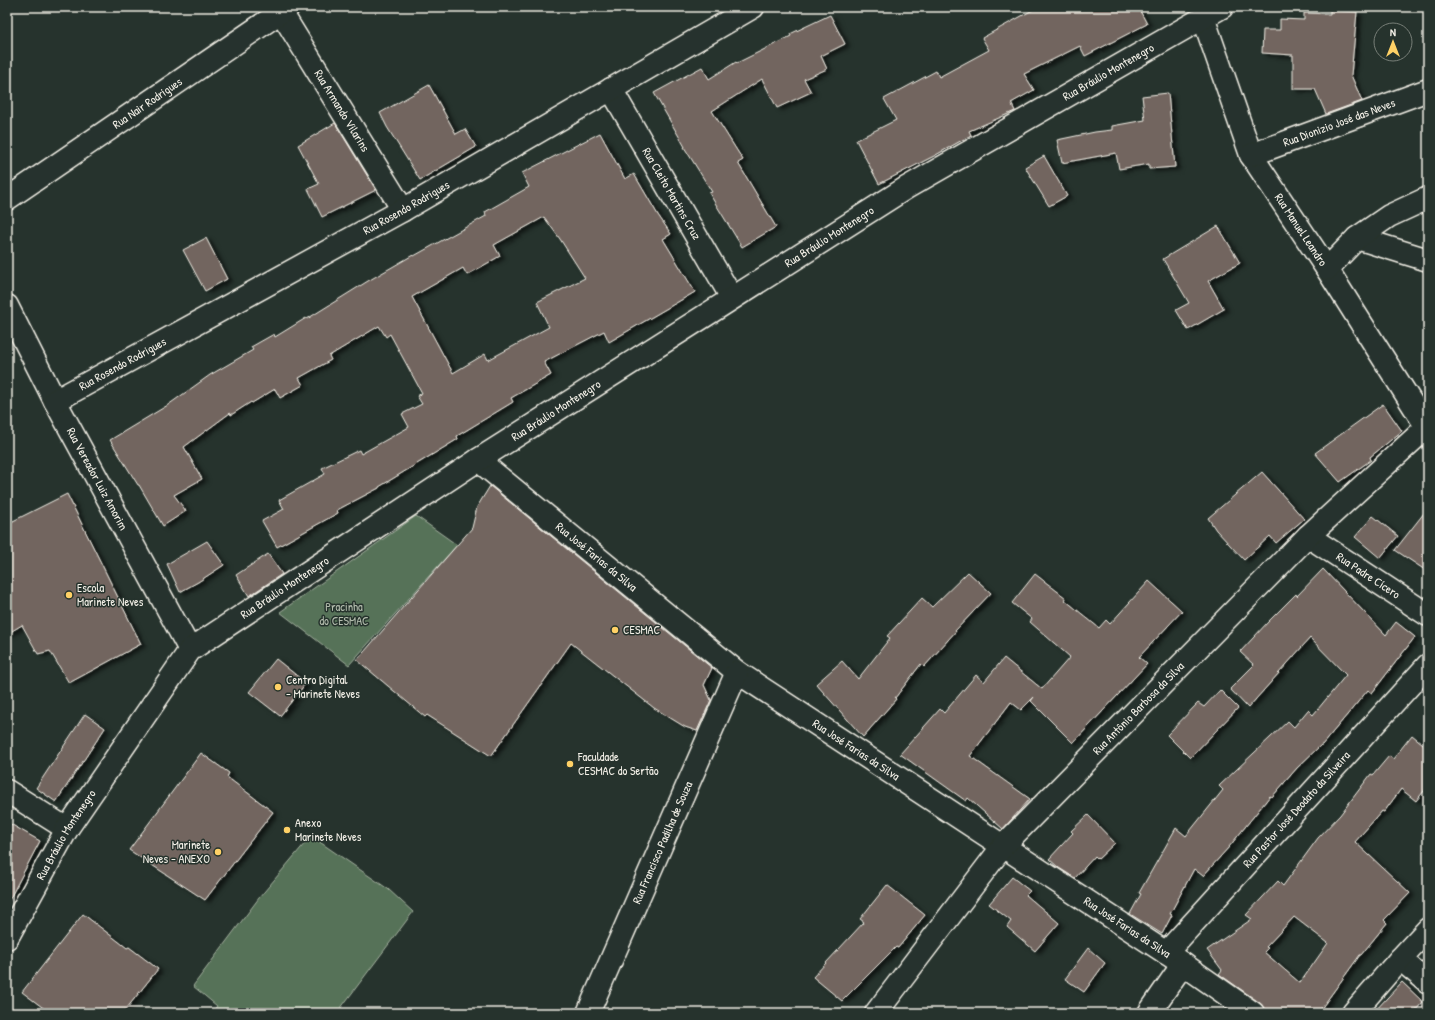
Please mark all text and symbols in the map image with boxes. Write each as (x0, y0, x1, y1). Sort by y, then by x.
north arrow (1373, 22, 1413, 62)
text: N (1390, 25, 1396, 39)
street label: Rua Bráulio Montenegro (1059, 39, 1157, 105)
street label: Rua Armando Vilarins (310, 66, 374, 155)
street label: Rua Nair Rodrigues (109, 73, 186, 132)
street label: Rua Dionizio José das Neves (1281, 94, 1398, 150)
street label: Rua Cleito Martins Cruz (639, 144, 705, 243)
street label: Rua Rosendo Rodrigues (360, 176, 453, 238)
street label: Rua Manuel Leandro (1271, 190, 1332, 269)
street label: Rua Bráulio Montenegro (781, 201, 877, 271)
street label: Rua Rosendo Rodrigues (76, 333, 169, 394)
street label: Rua Bráulio Montenegro (508, 375, 604, 445)
street label: Rua Vereador Luiz Amorim (63, 424, 132, 533)
street label: Rua José Farias da Silva (552, 518, 641, 595)
street label: Rua Padre Cícero (1333, 548, 1404, 603)
street label: Rua Bráulio Montenegro (237, 552, 332, 623)
place label: Escola Marinete Neves (77, 579, 144, 610)
marker: Escola Marinete Neves (64, 590, 74, 600)
park label: Pracinha do CESMAC (319, 598, 369, 629)
place label: CESMAC (623, 621, 660, 638)
marker: CESMAC (610, 625, 620, 635)
street label: Rua Antônio Barbosa da Silva (1089, 657, 1188, 758)
place label: Centro Digital - Marinete Neves (286, 671, 360, 702)
marker: Centro Digital - Marinete Neves (273, 682, 283, 692)
street label: Rua José Farias da Silva (809, 715, 903, 784)
street label: Rua Pastor José Deodato da Silveira (1239, 747, 1354, 871)
place label: Faculdade CESMAC do Sertão (577, 748, 659, 779)
marker: Faculdade CESMAC do Sertão (565, 759, 575, 769)
street label: Rua Francisco Padilha de Souza (628, 778, 696, 906)
street label: Rua Bráulio Montenegro (32, 786, 100, 883)
place label: Anexo Marinete Neves (295, 814, 362, 845)
marker: Anexo Marinete Neves (282, 825, 292, 835)
place label: Marinete Neves - ANEXO (143, 836, 210, 867)
marker: Marinete Neves - ANEXO (213, 847, 223, 857)
street label: Rua José Farias da Silva (1080, 892, 1175, 962)

